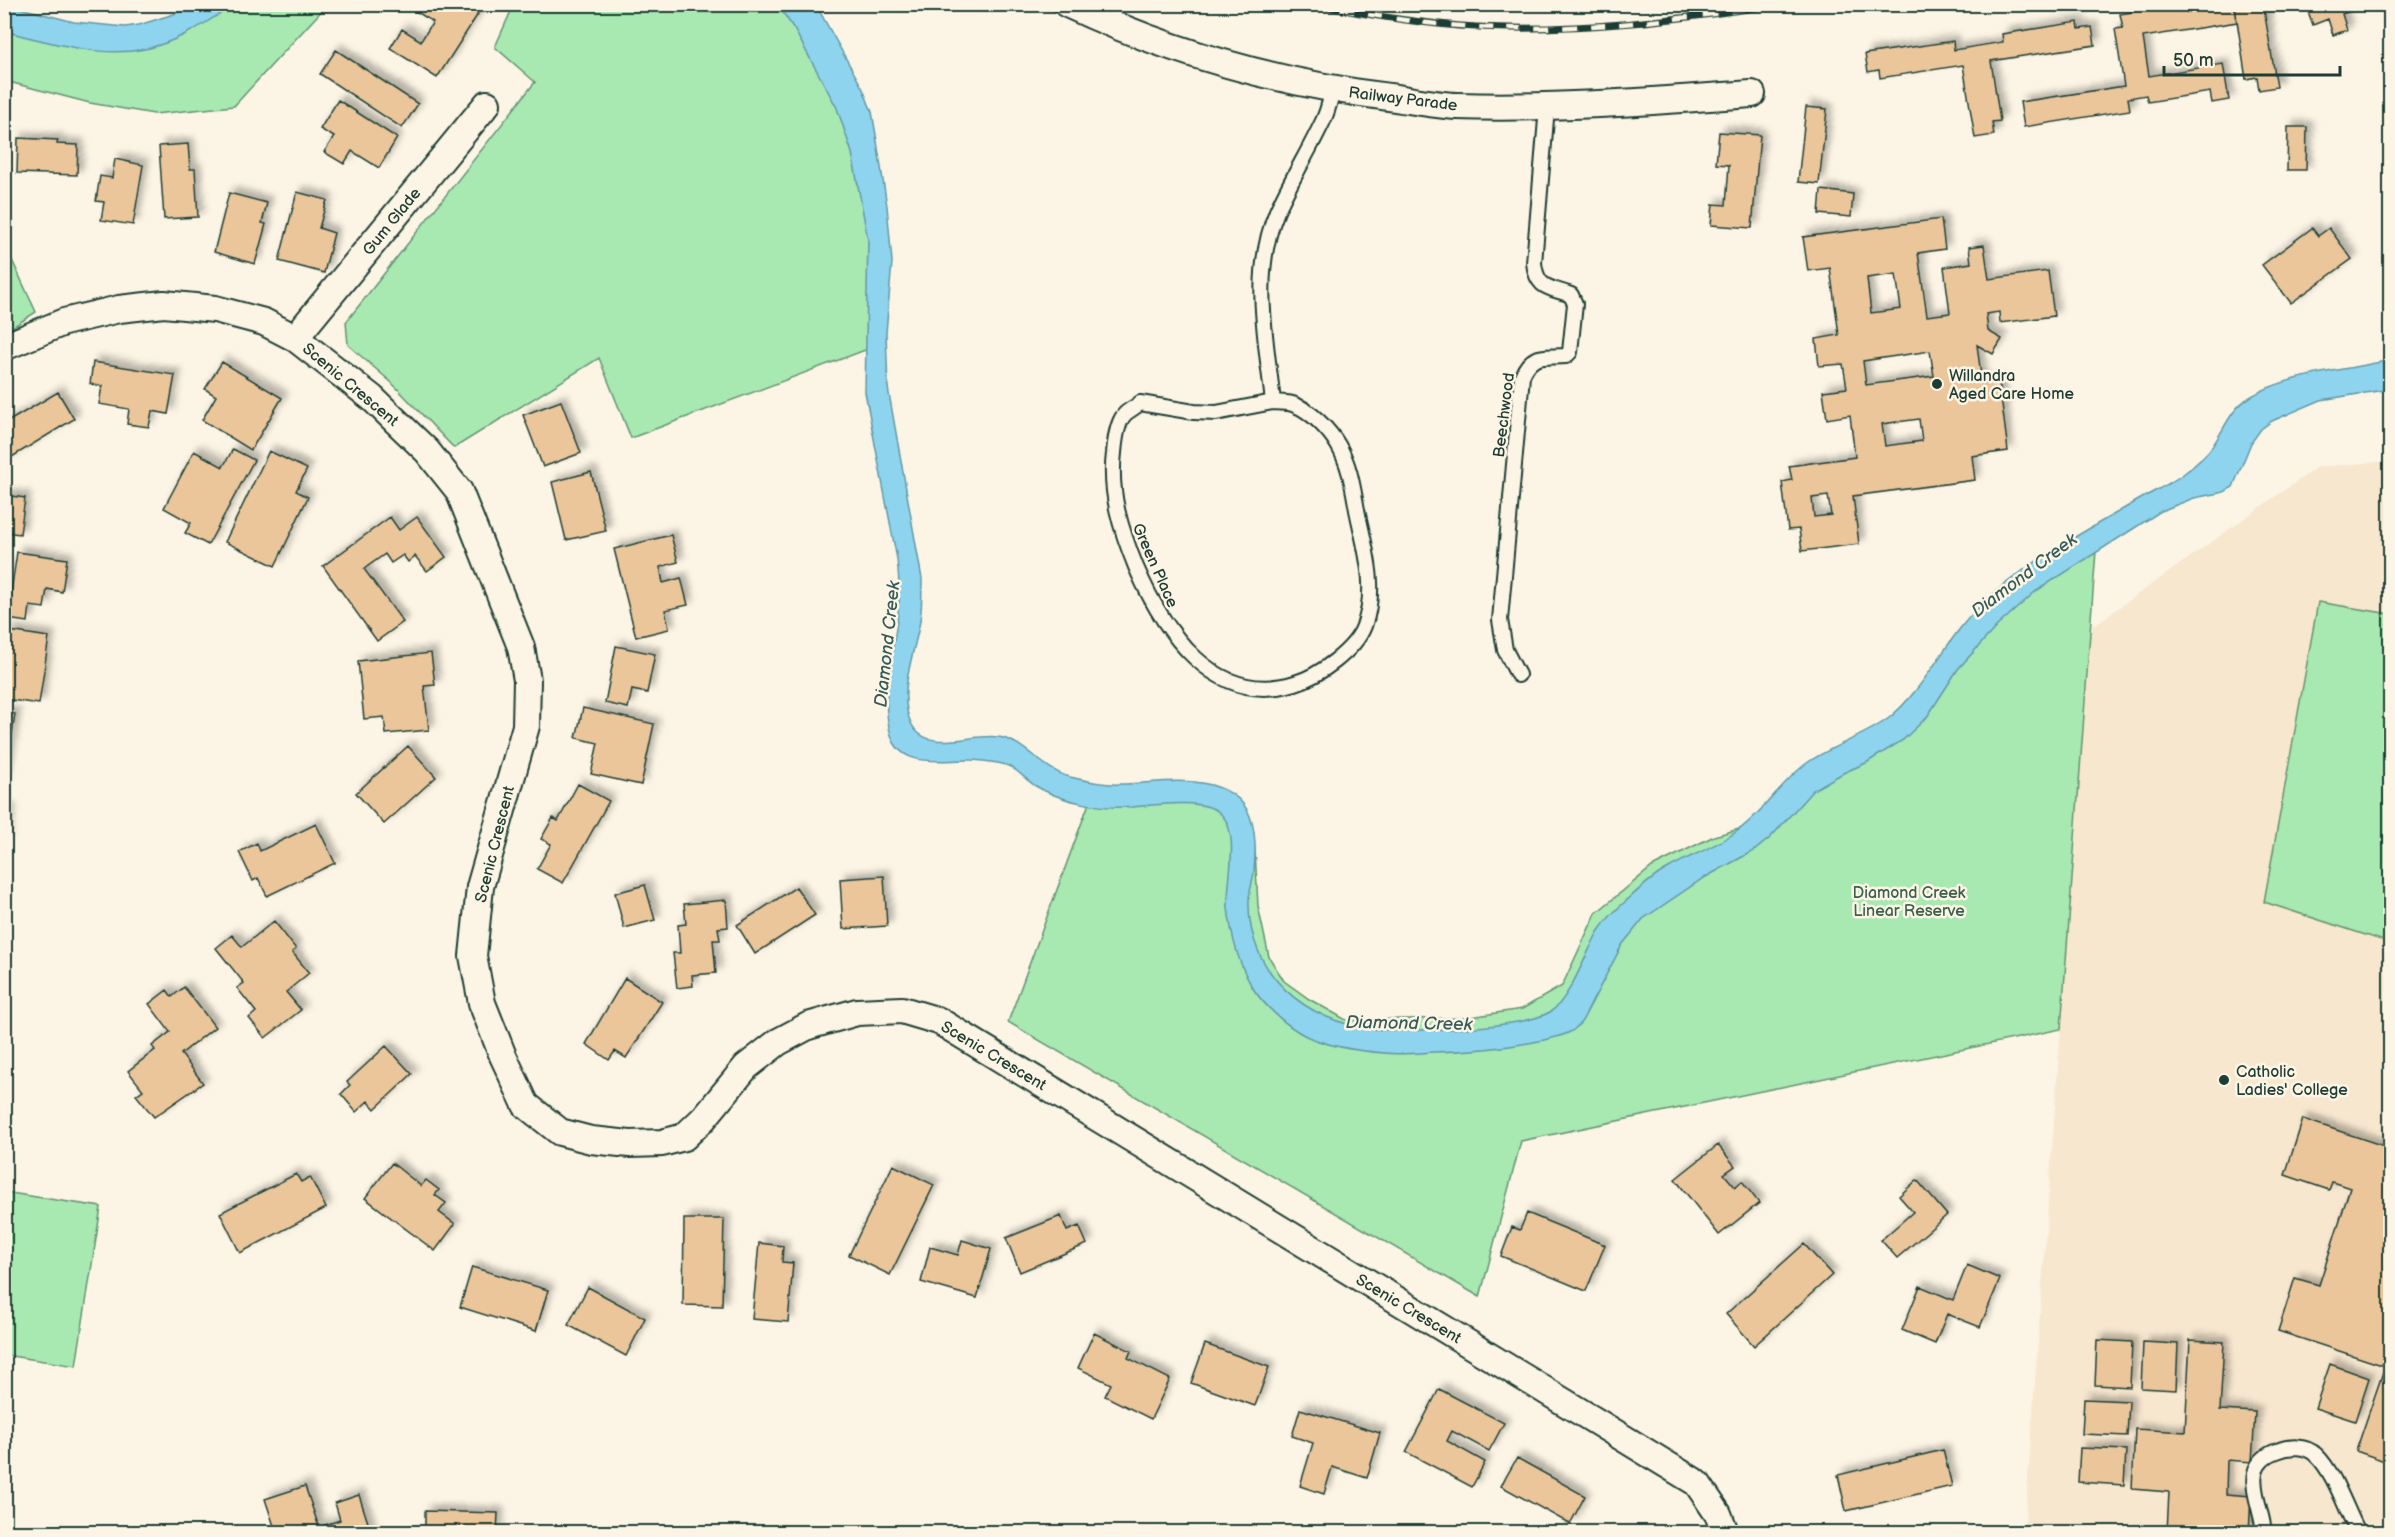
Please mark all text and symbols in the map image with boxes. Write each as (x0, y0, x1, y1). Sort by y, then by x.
scale bar (2164, 39, 2340, 77)
text: 50 m (2173, 50, 2214, 71)
street label: Railway Parade (1347, 83, 1459, 116)
street label: Gum Glade (359, 184, 426, 260)
street label: Scenic Crescent (298, 339, 402, 431)
place label: Willandra Aged Care Home (1949, 367, 2074, 404)
street label: Beechwood (1490, 372, 1519, 459)
marker: Willandra Aged Care Home (1930, 377, 1944, 391)
street label: Green Place (1128, 520, 1182, 611)
water label: Diamond Creek (1967, 528, 2082, 622)
water label: Diamond Creek (870, 579, 905, 708)
street label: Scenic Crescent (472, 784, 519, 905)
park label: Diamond Creek Linear Reserve (1853, 884, 1966, 921)
water label: Diamond Creek (1345, 1012, 1474, 1035)
street label: Scenic Crescent (937, 1017, 1049, 1095)
place label: Catholic Ladies' College (2236, 1063, 2348, 1100)
marker: Catholic Ladies' College (2217, 1073, 2231, 1087)
street label: Scenic Crescent (1352, 1270, 1464, 1348)

